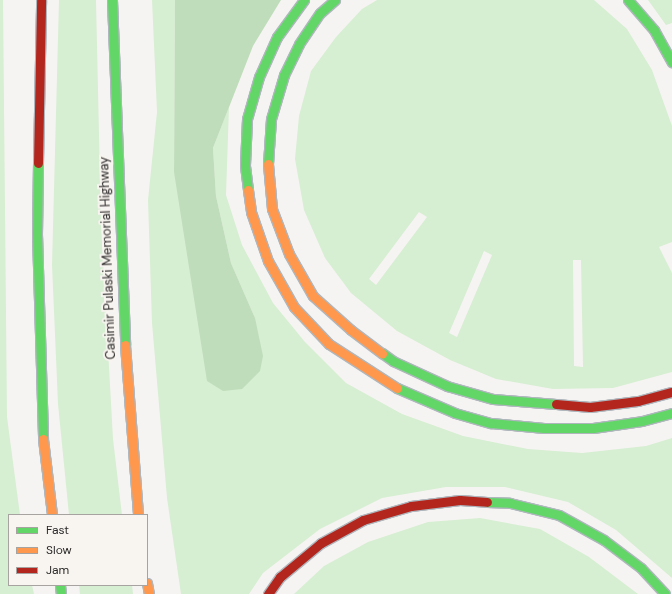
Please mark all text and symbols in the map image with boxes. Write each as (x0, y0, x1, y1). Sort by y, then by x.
street label: Casimir Pulaski Memorial Highway (97, 156, 119, 360)
legend (8, 514, 148, 586)
text: Fast (46, 522, 69, 538)
text: Slow (46, 542, 72, 558)
text: Jam (46, 562, 69, 578)

